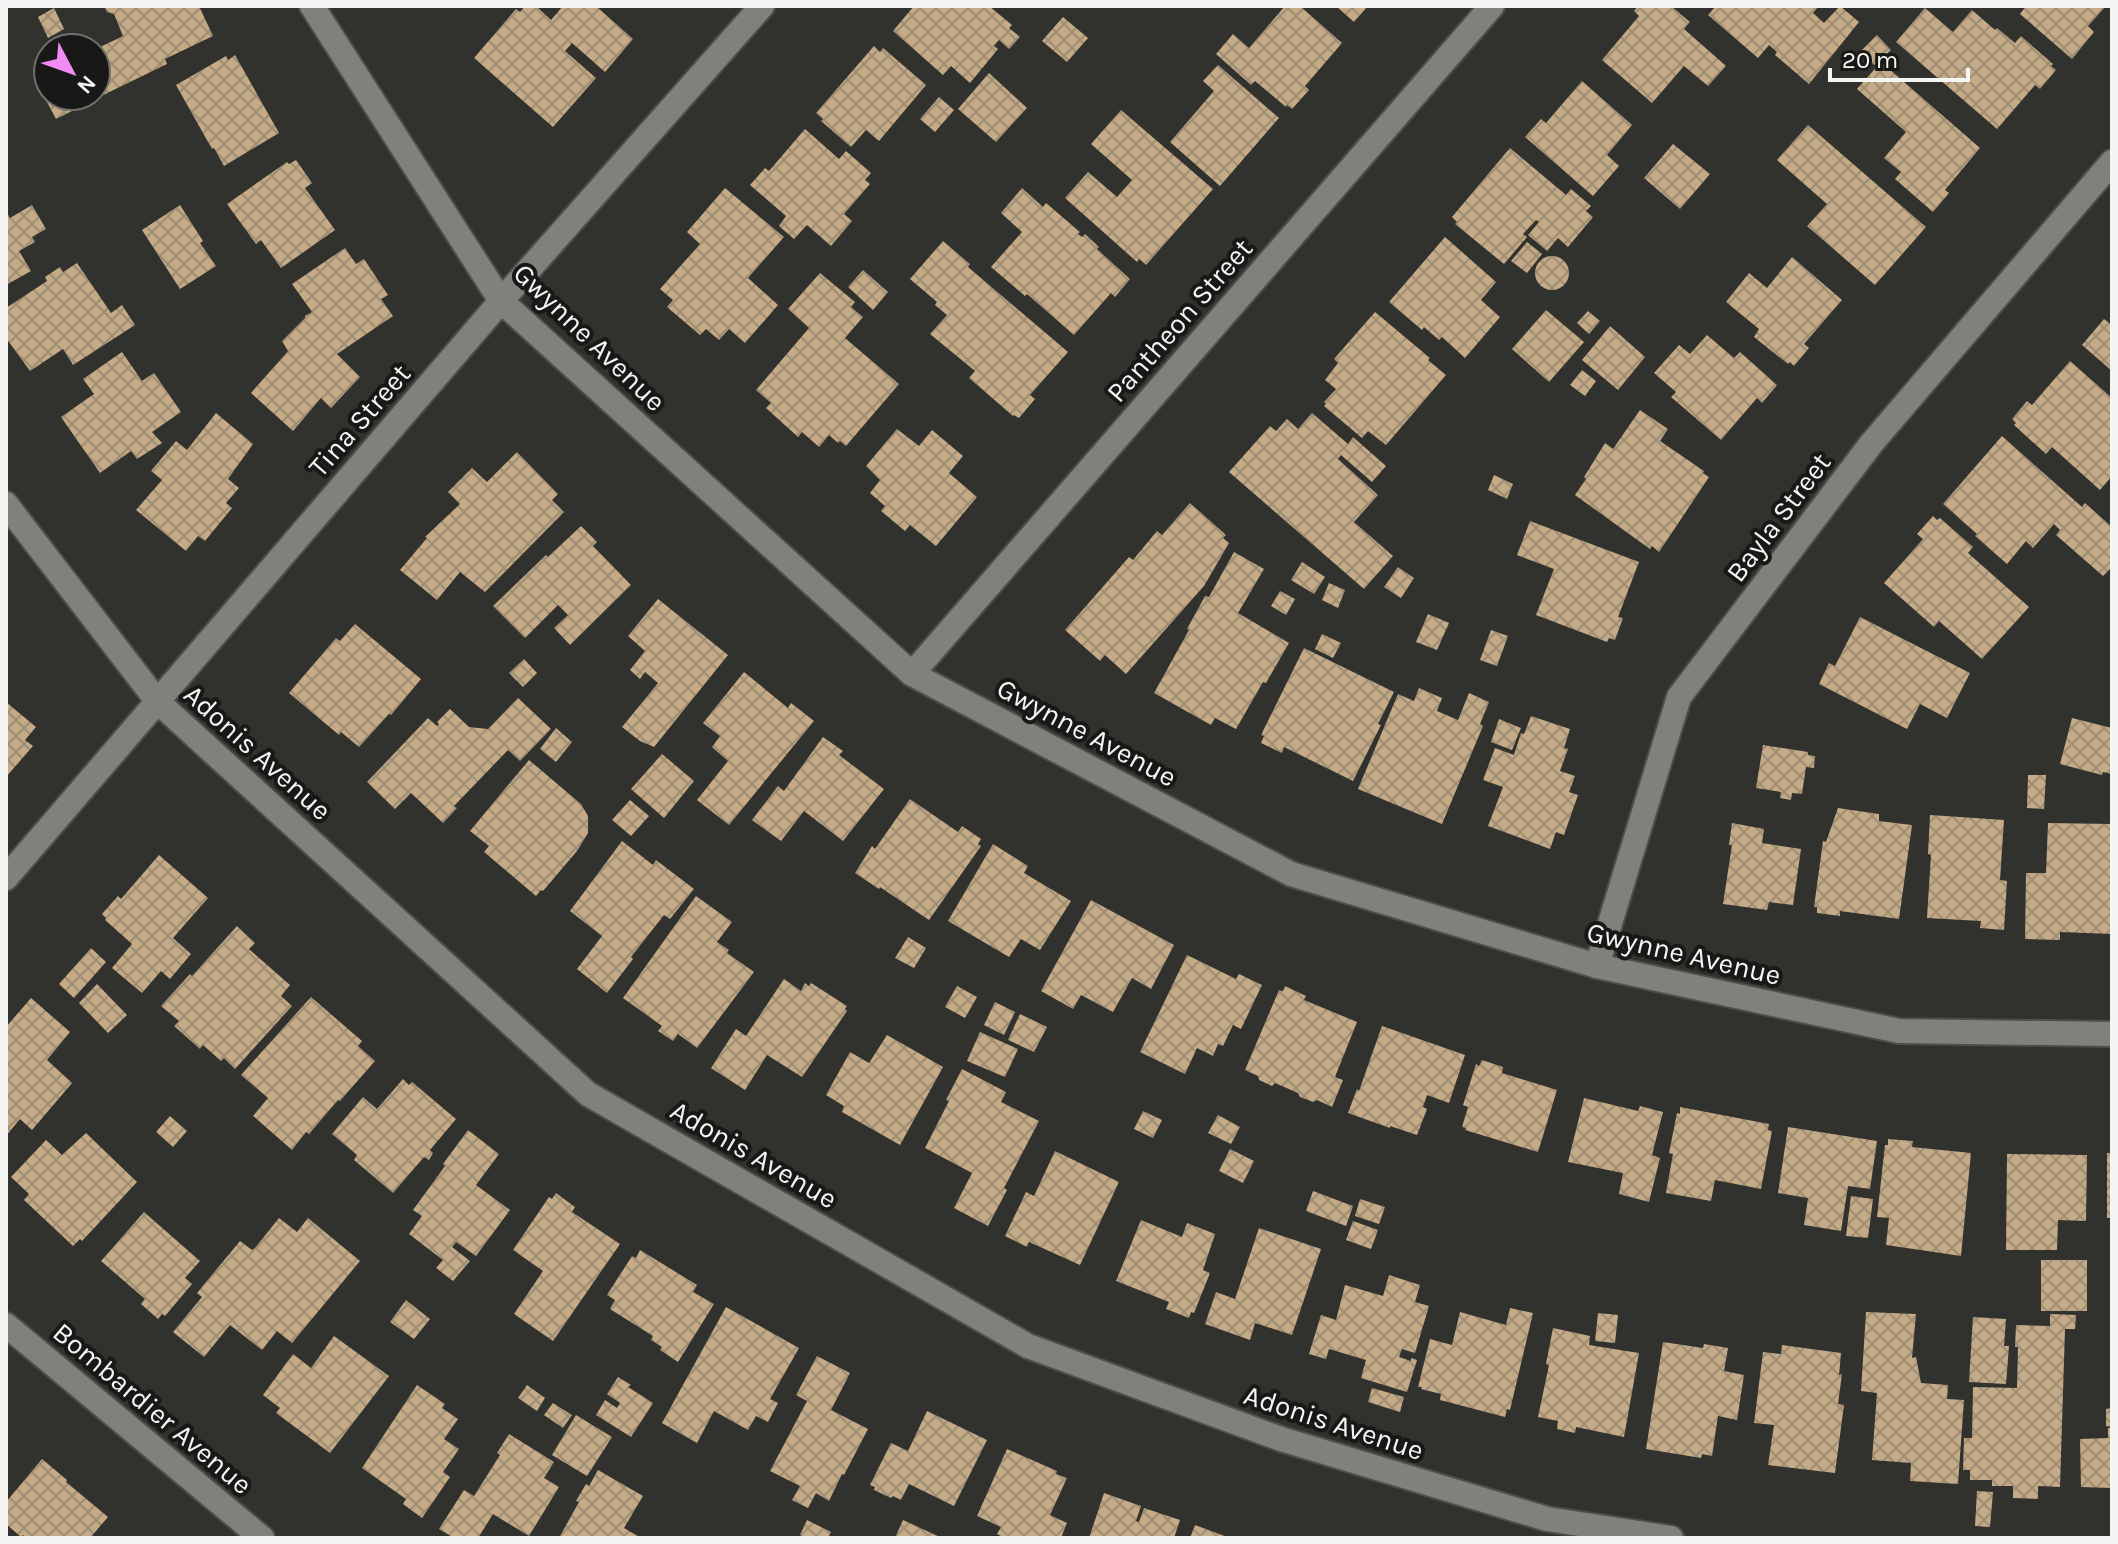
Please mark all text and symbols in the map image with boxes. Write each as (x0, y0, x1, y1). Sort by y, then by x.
north arrow (32, 32, 112, 112)
scale bar (1830, 32, 1968, 82)
text: 20 m (1842, 46, 1898, 74)
text: N (71, 70, 101, 99)
street label: Pantheon Street (1100, 232, 1259, 409)
street label: Gwynne Avenue (507, 257, 672, 418)
street label: Tina Street (302, 357, 417, 483)
street label: Bayla Street (1719, 446, 1838, 588)
street label: Gwynne Avenue (991, 671, 1182, 794)
street label: Adonis Avenue (177, 678, 338, 827)
street label: Gwynne Avenue (1584, 915, 1784, 992)
street label: Adonis Avenue (665, 1093, 843, 1215)
street label: Bombardier Avenue (47, 1316, 259, 1501)
street label: Adonis Avenue (1240, 1378, 1428, 1467)

